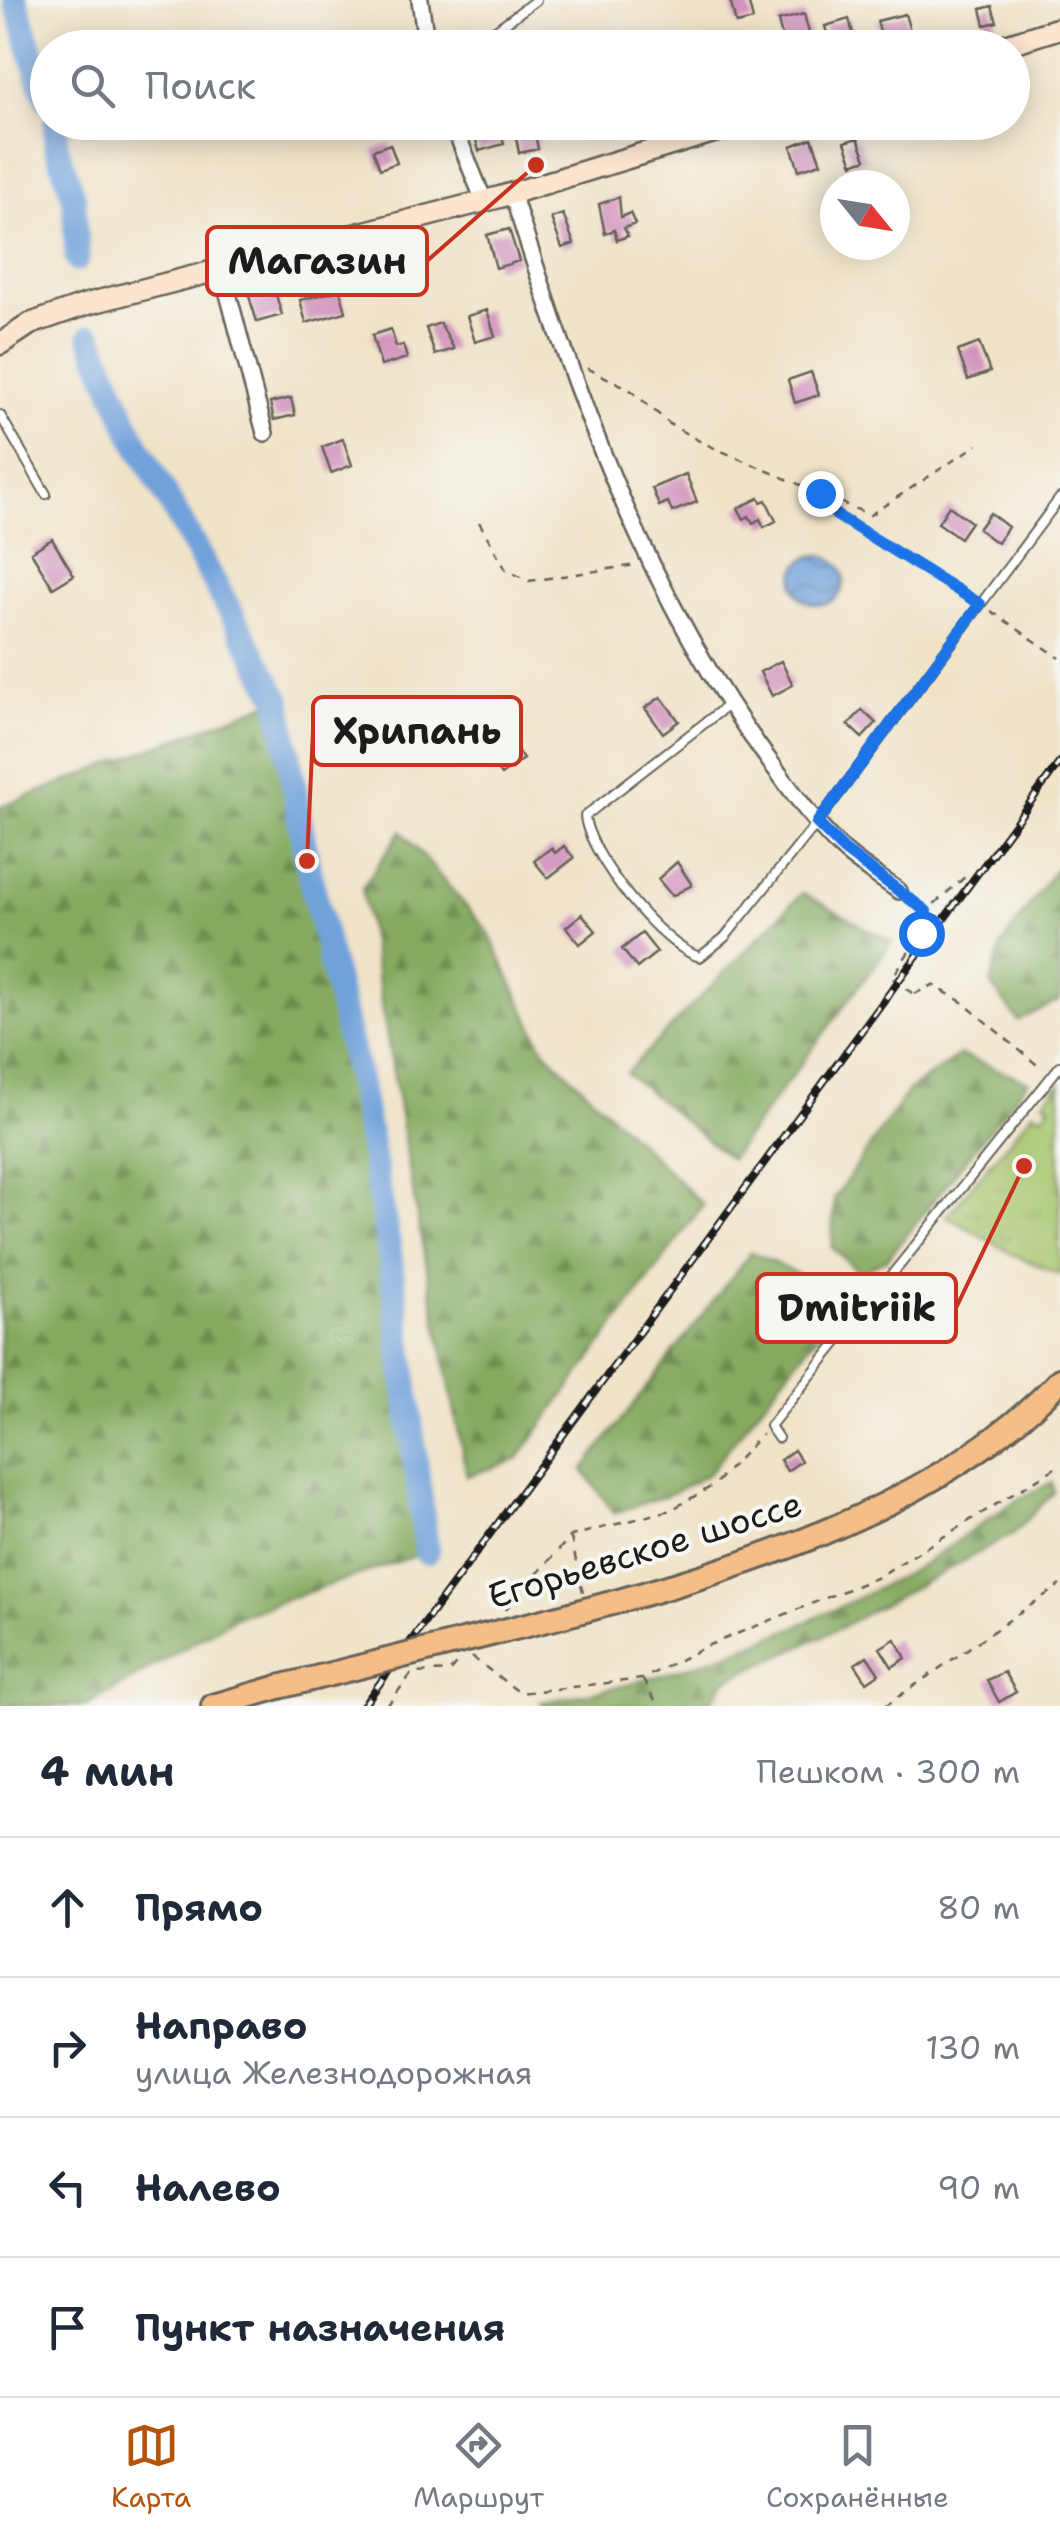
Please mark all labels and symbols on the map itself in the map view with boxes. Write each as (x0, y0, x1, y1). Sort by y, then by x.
north arrow (820, 170, 910, 260)
callout: Магазин (207, 227, 427, 295)
text: Магазин (227, 235, 407, 286)
route end (798, 471, 844, 517)
callout: Хрипань (313, 697, 521, 765)
text: Хрипань (333, 705, 501, 756)
route start (899, 911, 945, 957)
callout: Dmitriik (757, 1274, 956, 1342)
text: Dmitriik (777, 1282, 937, 1333)
street label: Егорьевское шоссе (482, 1479, 807, 1620)

